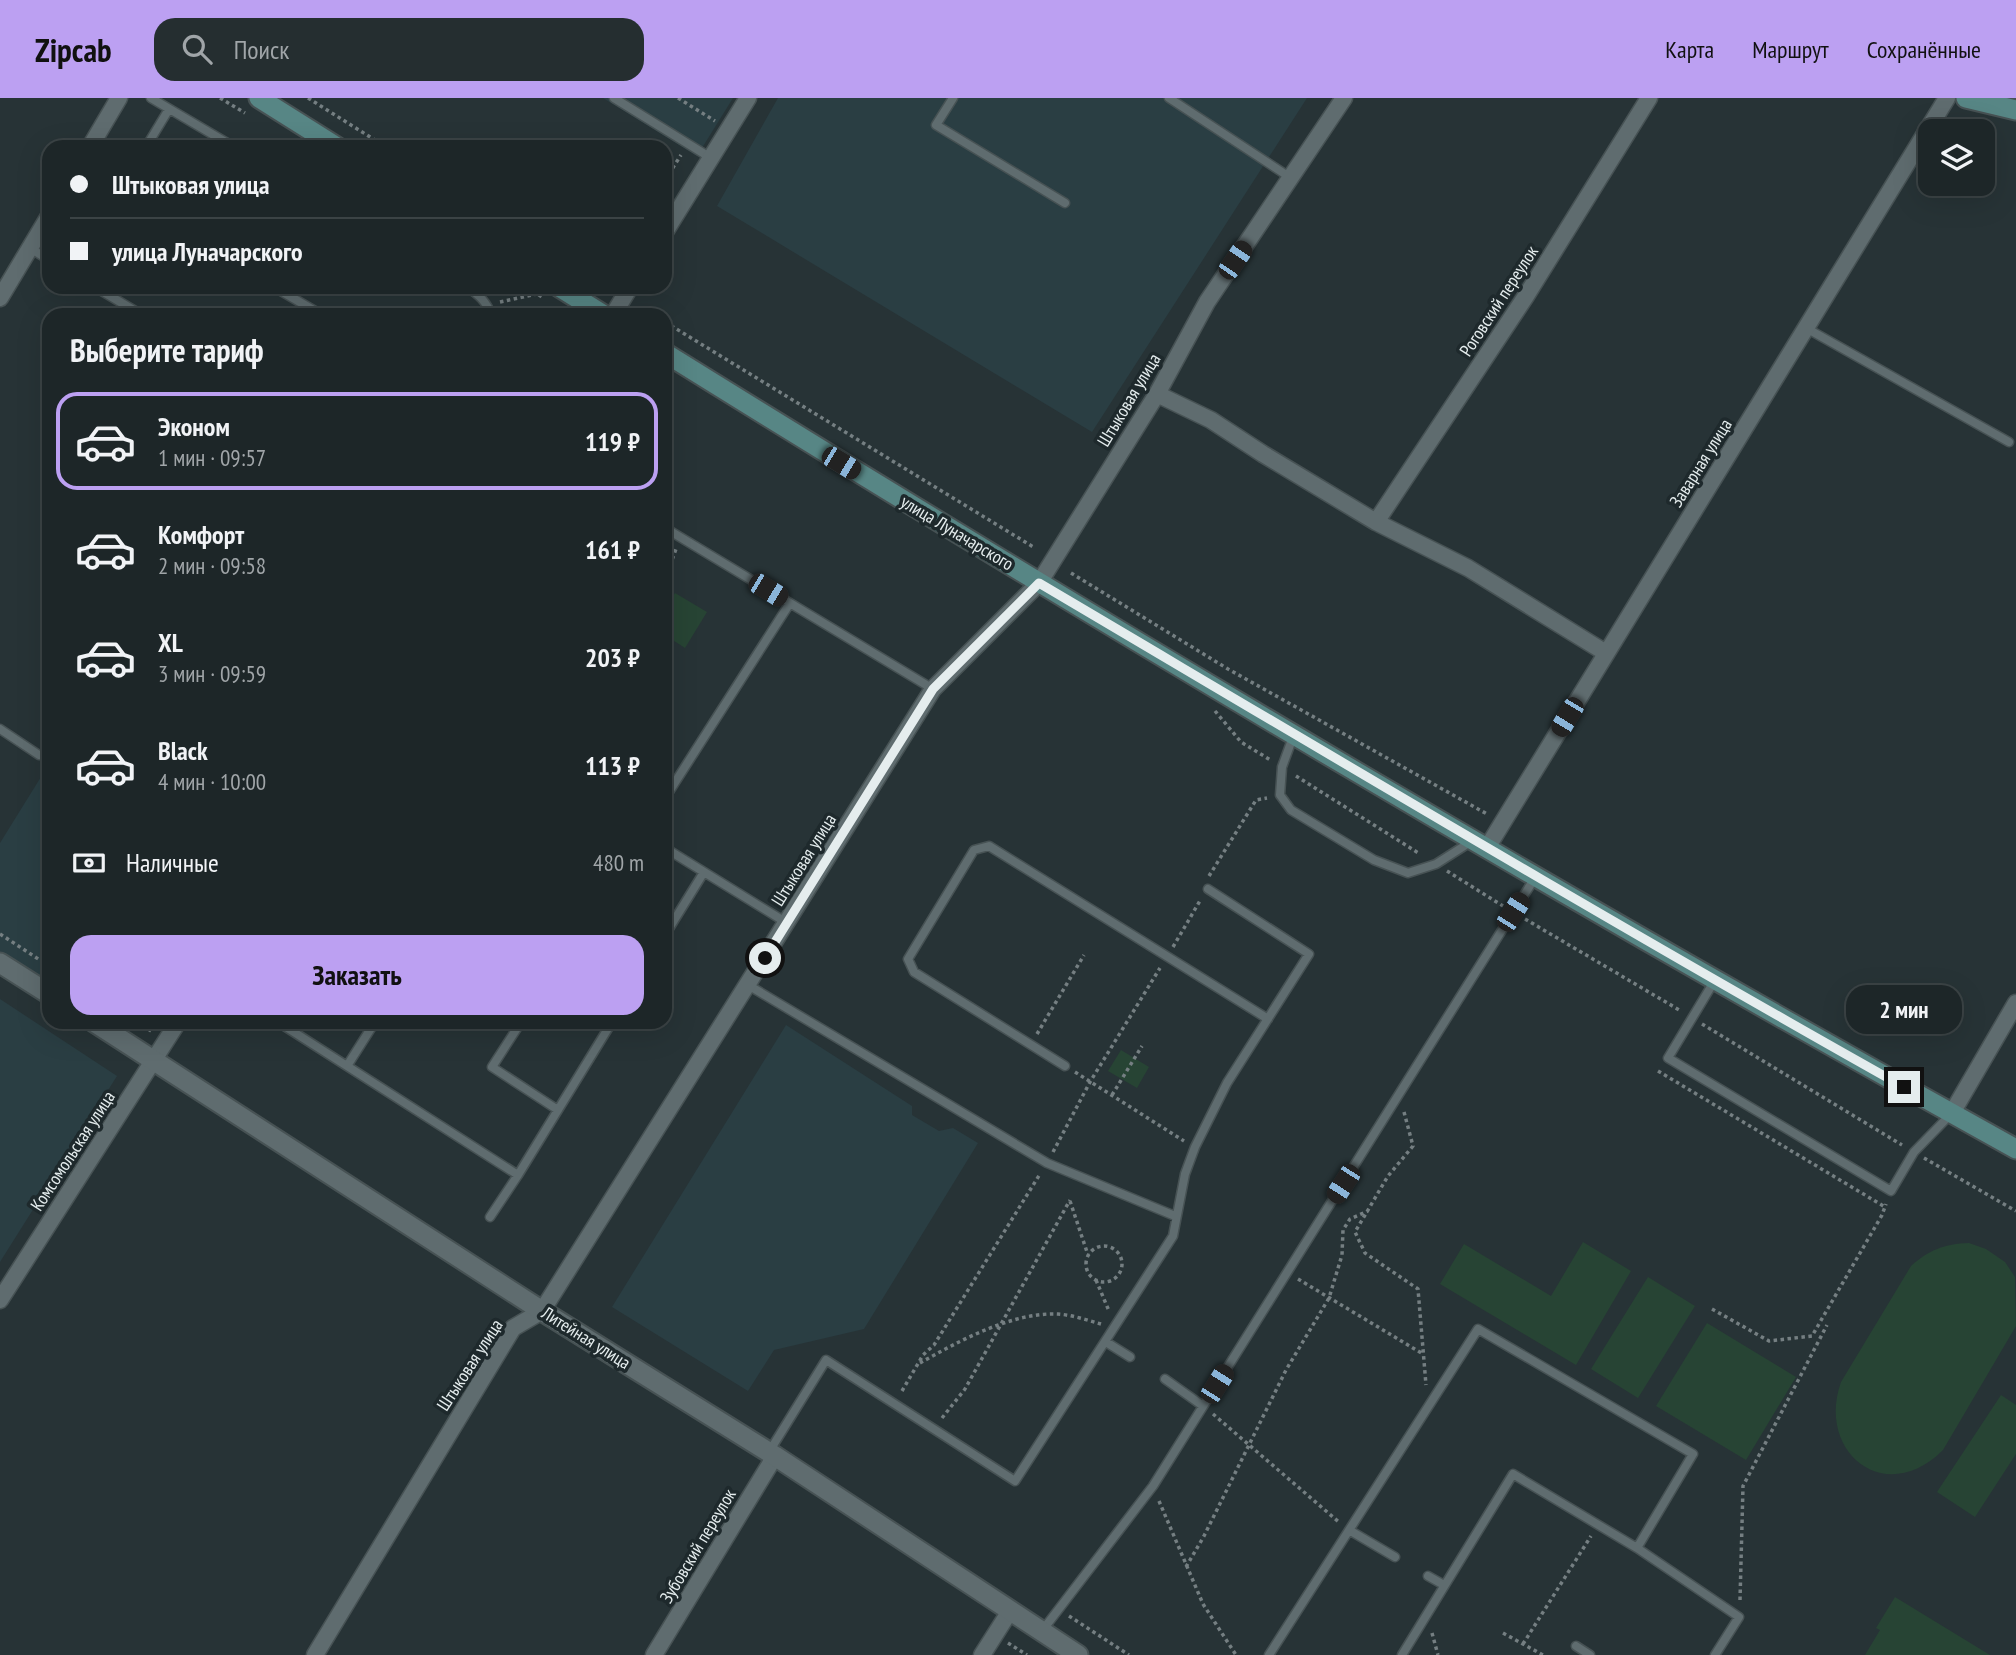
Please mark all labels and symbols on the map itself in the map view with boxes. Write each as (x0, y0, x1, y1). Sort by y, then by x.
car (1215, 237, 1256, 283)
street label: Роговский переулок (1454, 241, 1543, 360)
street label: Штыковая улица (1092, 349, 1165, 451)
street label: Заварная улица (1664, 414, 1737, 511)
car (818, 443, 865, 483)
street label: улица Луначарского (897, 490, 1018, 575)
car (745, 570, 792, 610)
car (1548, 694, 1587, 740)
street label: Штыковая улица (766, 809, 841, 910)
car (1493, 889, 1534, 935)
route start (749, 942, 781, 974)
callout: 2 мин (1846, 986, 1962, 1034)
route end (1888, 1071, 1920, 1103)
street label: Комсомольская улица (25, 1086, 120, 1215)
car (1323, 1161, 1364, 1207)
street label: Литейная улица (537, 1301, 635, 1374)
street label: Штыковая улица (431, 1315, 508, 1415)
car (1197, 1361, 1238, 1407)
street label: Зубовский переулок (654, 1484, 741, 1607)

